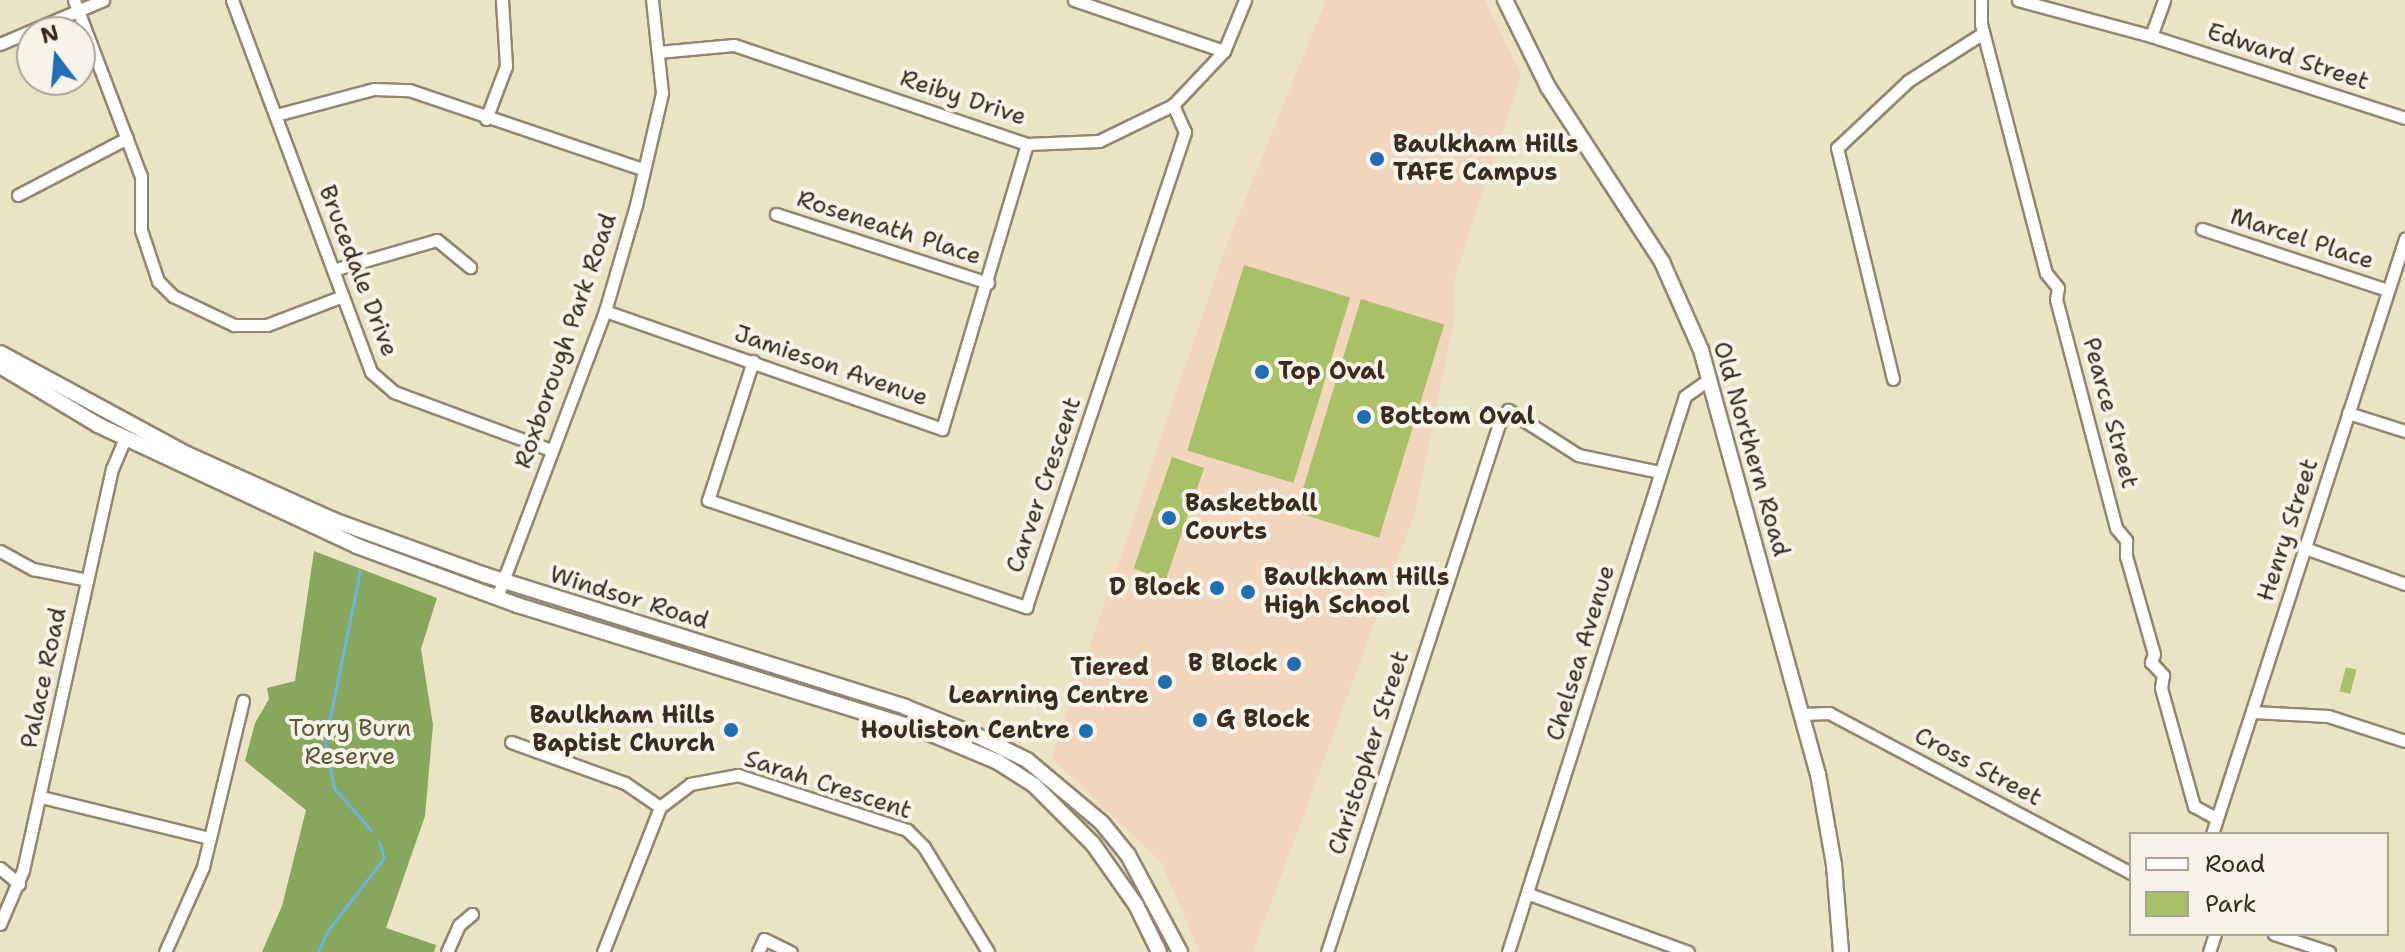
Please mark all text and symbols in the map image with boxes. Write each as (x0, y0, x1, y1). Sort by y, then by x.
north arrow (16, 16, 96, 96)
street label: Edward Street (2203, 17, 2373, 97)
text: N (37, 18, 62, 51)
street label: Reiby Drive (896, 64, 1030, 132)
place label: Baulkham Hills TAFE Campus (1393, 131, 1578, 187)
marker: Baulkham Hills TAFE Campus (1368, 150, 1386, 168)
street label: Brucedale Drive (312, 181, 404, 361)
street label: Roseneath Place (793, 185, 985, 271)
street label: Marcel Place (2227, 202, 2377, 276)
street label: Roxborough Park Road (509, 210, 623, 472)
street label: Jamieson Avenue (730, 319, 932, 413)
street label: Pearce Street (2076, 334, 2144, 492)
street label: Old Northern Road (1707, 338, 1795, 560)
place label: Top Oval (1278, 358, 1385, 386)
marker: Top Oval (1253, 363, 1271, 381)
street label: Carver Crescent (1000, 393, 1088, 577)
place label: Bottom Oval (1380, 403, 1535, 431)
marker: Bottom Oval (1355, 408, 1373, 426)
street label: Henry Street (2251, 455, 2325, 605)
place label: Basketball Courts (1185, 490, 1318, 546)
marker: Basketball Courts (1160, 509, 1178, 527)
street label: Windsor Road (546, 560, 712, 636)
street label: Chelsea Avenue (1541, 562, 1621, 744)
place label: Baulkham Hills High School (1264, 564, 1449, 620)
place label: D Block (1109, 574, 1201, 602)
marker: D Block (1208, 579, 1226, 597)
marker: Baulkham Hills High School (1239, 583, 1257, 601)
street label: Palace Road (15, 605, 73, 751)
street label: Christopher Street (1322, 647, 1416, 859)
place label: B Block (1188, 650, 1278, 678)
place label: Tiered Learning Centre (948, 654, 1149, 710)
marker: B Block (1285, 655, 1303, 673)
marker: Tiered Learning Centre (1156, 673, 1174, 691)
place label: Baulkham Hills Baptist Church (530, 702, 715, 758)
place label: G Block (1216, 706, 1310, 734)
marker: G Block (1191, 711, 1209, 729)
park label: Torry Burn Reserve (289, 715, 411, 771)
place label: Houliston Centre (860, 717, 1070, 745)
marker: Baulkham Hills Baptist Church (722, 721, 740, 739)
street label: Cross Street (1909, 721, 2047, 813)
marker: Houliston Centre (1077, 722, 1095, 740)
street label: Sarah Crescent (741, 744, 915, 826)
legend (2129, 832, 2389, 936)
text: Road (2205, 848, 2265, 880)
text: Park (2205, 888, 2257, 920)

